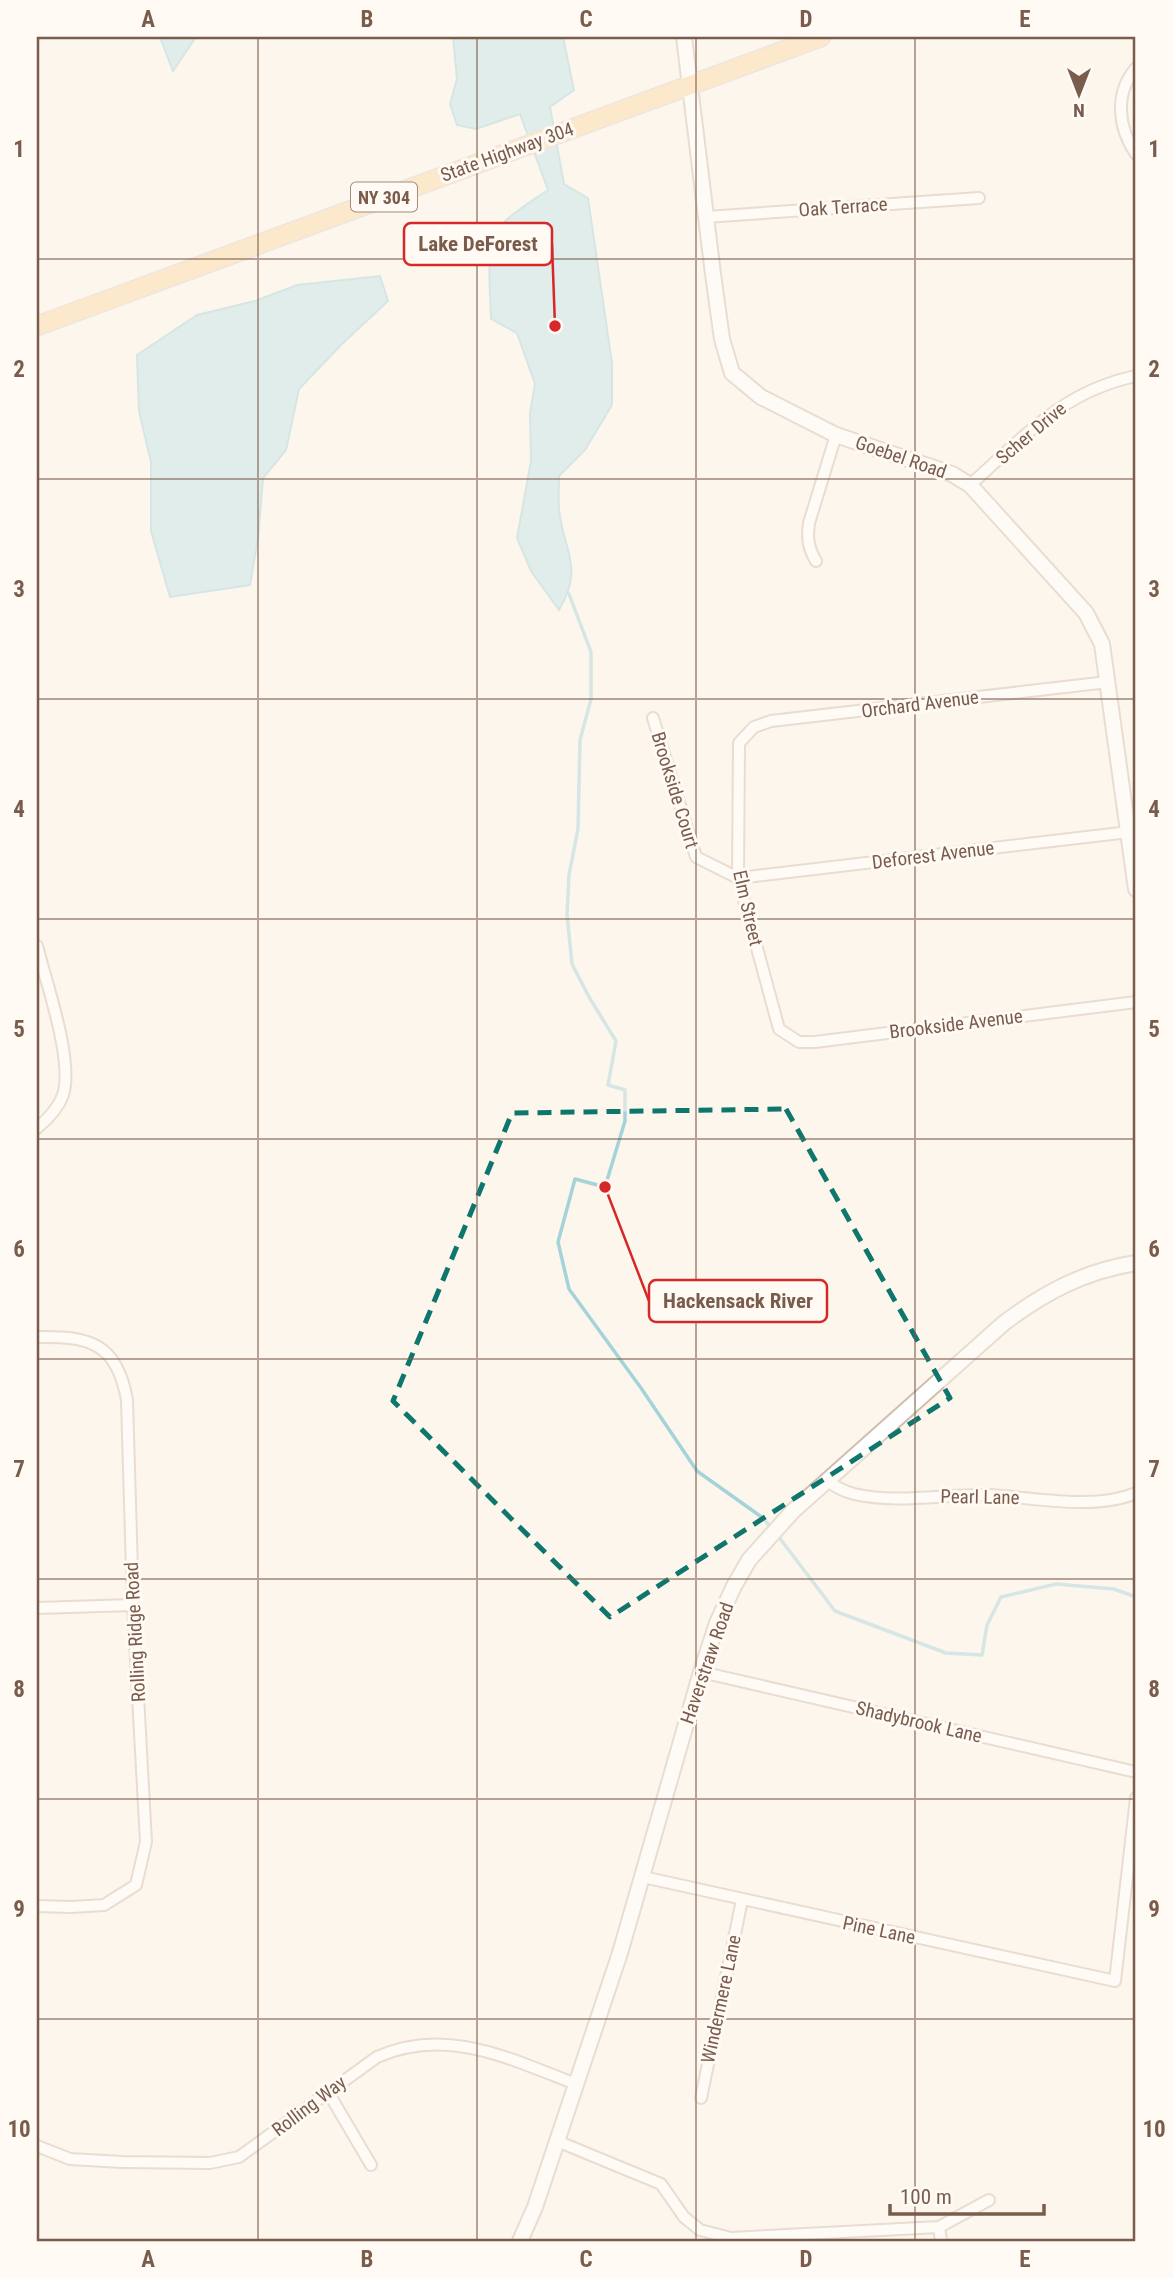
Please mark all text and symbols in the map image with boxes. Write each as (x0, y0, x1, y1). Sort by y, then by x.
text: A (141, 6, 155, 33)
text: B (361, 6, 373, 33)
text: C (579, 6, 593, 33)
text: D (800, 6, 813, 33)
text: E (1019, 6, 1031, 33)
north arrow (1044, 60, 1114, 130)
text: N (1073, 99, 1085, 122)
street label: State Highway 304 (437, 117, 577, 187)
text: 1 (13, 136, 25, 163)
text: 1 (1148, 136, 1160, 163)
road number: NY 304 (351, 182, 417, 212)
street label: Oak Terrace (798, 192, 888, 222)
callout: Lake DeForest (404, 223, 552, 265)
text: Lake DeForest (418, 232, 538, 256)
text: 2 (13, 356, 25, 383)
text: 2 (1148, 356, 1160, 383)
street label: Scher Drive (991, 397, 1071, 469)
street label: Goebel Road (852, 431, 950, 483)
text: 3 (13, 576, 25, 603)
text: 3 (1148, 576, 1160, 603)
street label: Orchard Avenue (860, 685, 980, 723)
street label: Brookside Court (646, 729, 704, 851)
text: 4 (13, 796, 25, 823)
text: 4 (1148, 796, 1160, 823)
street label: Deforest Avenue (870, 836, 996, 874)
street label: Elm Street (728, 868, 768, 948)
street label: Brookside Avenue (888, 1004, 1024, 1044)
text: 5 (13, 1016, 25, 1043)
text: 5 (1148, 1016, 1160, 1043)
text: 6 (13, 1236, 25, 1263)
text: 6 (1148, 1236, 1160, 1263)
callout: Hackensack River (649, 1280, 827, 1322)
text: Hackensack River (663, 1289, 813, 1313)
text: 7 (13, 1456, 25, 1483)
text: 7 (1148, 1456, 1160, 1483)
street label: Pearl Lane (940, 1485, 1020, 1509)
street label: Rolling Ridge Road (120, 1561, 150, 1703)
street label: Haverstraw Road (675, 1599, 739, 1727)
text: 8 (13, 1676, 25, 1703)
text: 8 (1148, 1676, 1160, 1703)
street label: Shadybrook Lane (854, 1696, 984, 1748)
text: 9 (13, 1896, 25, 1923)
text: 9 (1148, 1896, 1160, 1923)
street label: Pine Lane (841, 1911, 917, 1949)
street label: Windermere Lane (696, 1933, 746, 2065)
street label: Rolling Way (267, 2071, 351, 2141)
text: 10 (7, 2116, 31, 2143)
text: 10 (1142, 2116, 1166, 2143)
scale bar (890, 2173, 1044, 2217)
text: 100 m (900, 2185, 952, 2209)
text: A (141, 2246, 155, 2273)
text: B (361, 2246, 373, 2273)
text: C (579, 2246, 593, 2273)
text: D (800, 2246, 813, 2273)
text: E (1019, 2246, 1031, 2273)

